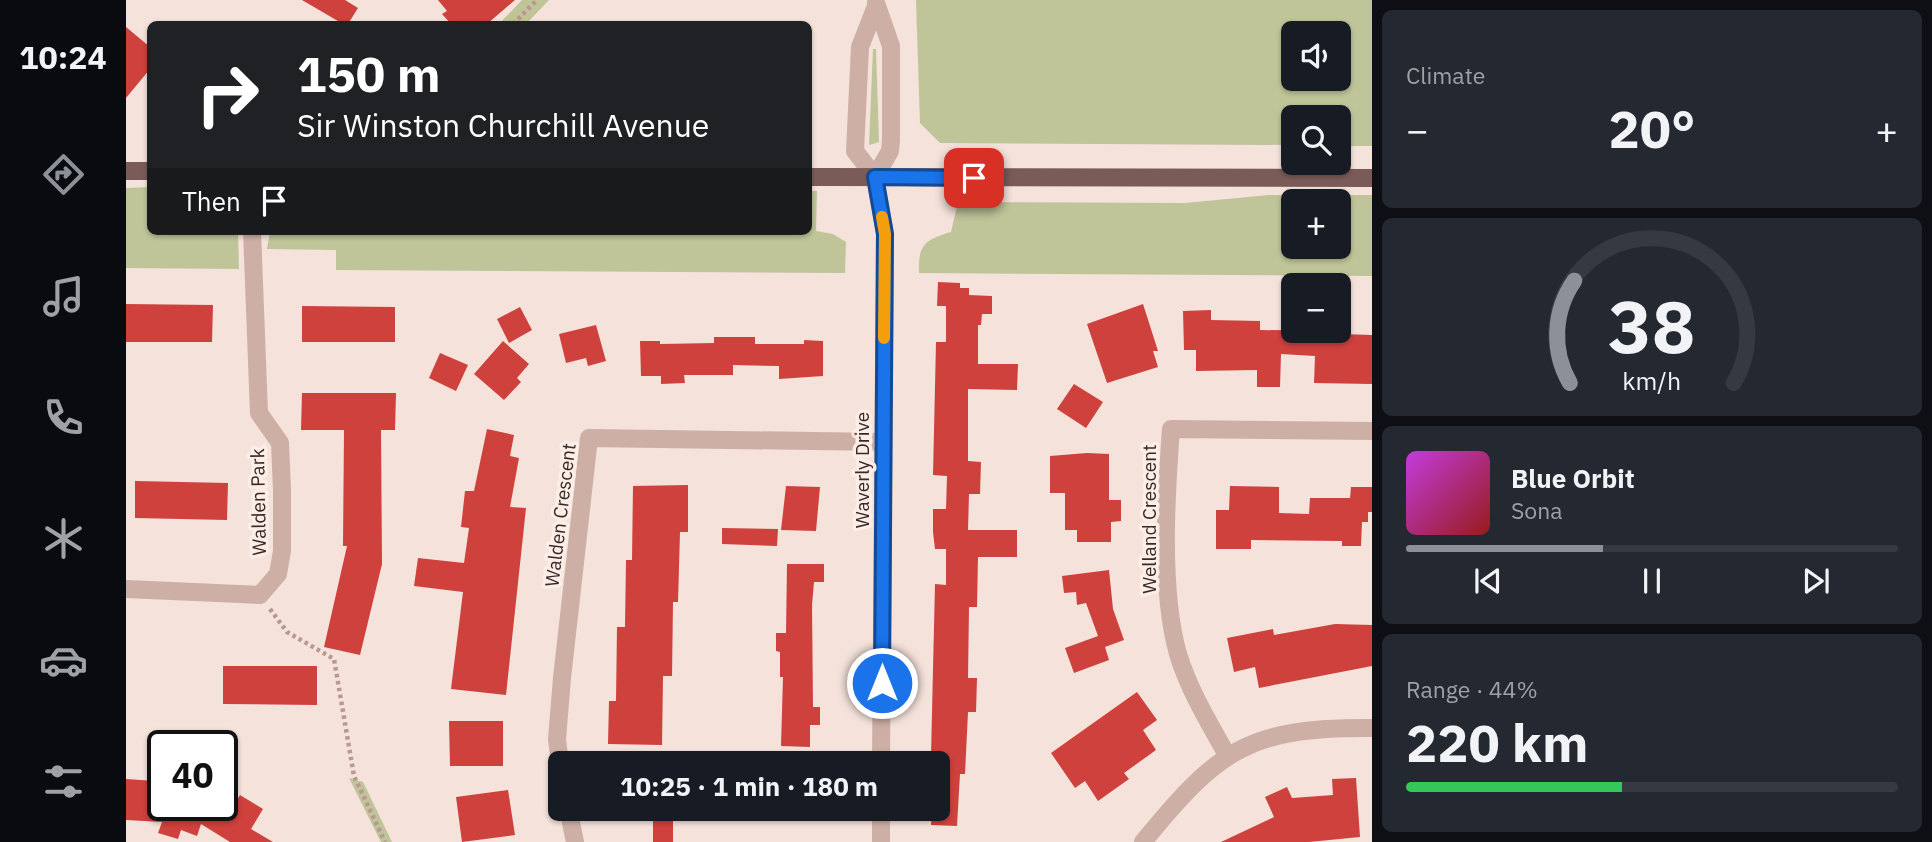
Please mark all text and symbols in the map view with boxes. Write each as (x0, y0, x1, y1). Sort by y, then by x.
map controls (1281, 21, 1351, 343)
button: sound (1281, 21, 1351, 91)
text: 10:24 (19, 36, 107, 78)
text: 150 m (297, 42, 441, 105)
icon: right (182, 49, 273, 140)
text: Climate (1406, 60, 1485, 90)
text: 20° (1609, 95, 1695, 162)
text: Sir Winston Churchill Avenue (297, 104, 709, 146)
button: search (1281, 105, 1351, 175)
text: − (1406, 105, 1429, 154)
text: + (1875, 105, 1898, 154)
pin (944, 148, 1004, 208)
icon: directions (39, 150, 88, 199)
icon: arrive (955, 159, 993, 197)
icon: arrive (255, 182, 293, 220)
text: Then (182, 184, 241, 218)
button: + (1281, 189, 1351, 259)
icon: music (39, 272, 88, 321)
button: − (1281, 273, 1351, 343)
text: 38 (1608, 278, 1696, 373)
text: km/h (1623, 364, 1681, 397)
icon: phone (39, 393, 88, 442)
street label: Waverly Drive (850, 412, 874, 528)
street label: Walden Crescent (539, 442, 581, 588)
street label: Welland Crescent (1137, 444, 1161, 594)
street label: Walden Park (245, 448, 271, 556)
text: Blue Orbit (1511, 461, 1635, 495)
text: Sona (1511, 495, 1563, 525)
icon: climate (39, 514, 88, 563)
icon: previous (1469, 562, 1507, 600)
icon: pause (1633, 562, 1671, 600)
icon: next (1797, 562, 1835, 600)
icon: car (39, 636, 88, 685)
position arrow (845, 646, 919, 720)
text: Range · 44% (1406, 674, 1538, 704)
text: 220 km (1406, 709, 1588, 776)
speed limit sign: 40 (147, 730, 238, 821)
icon: filters (39, 757, 88, 806)
text: 10:25 · 1 min · 180 m (620, 769, 878, 803)

